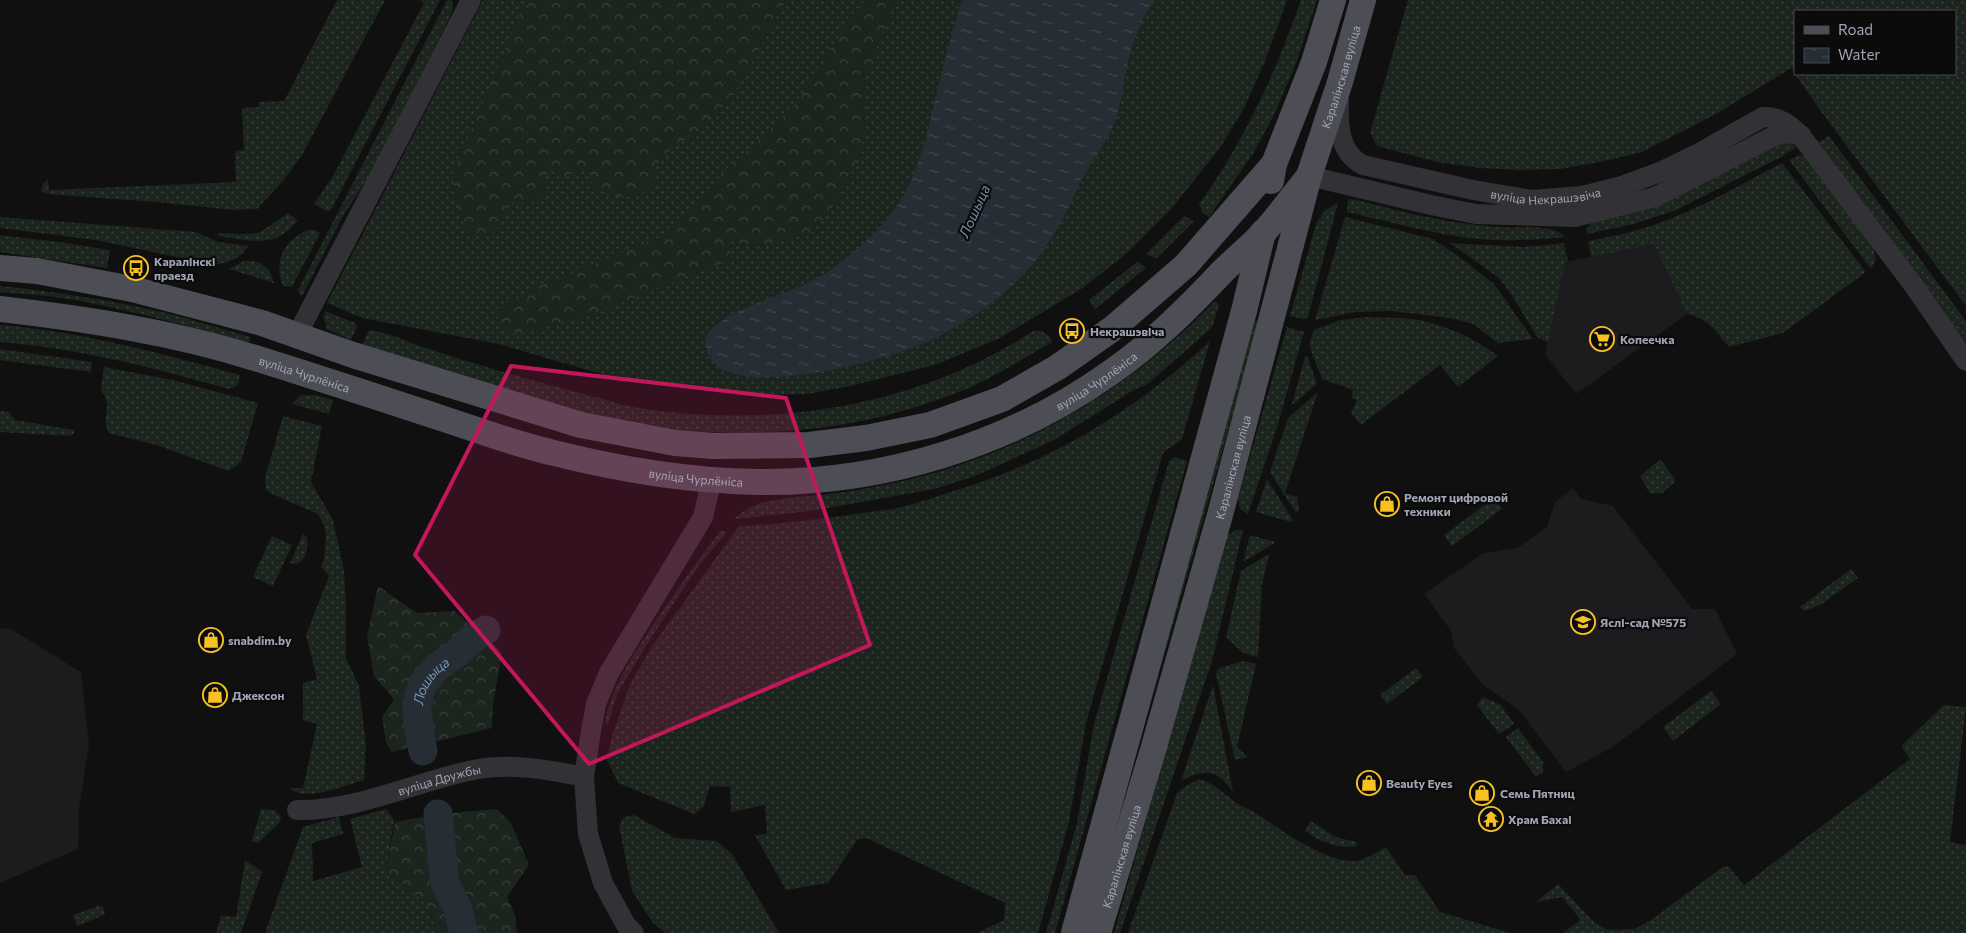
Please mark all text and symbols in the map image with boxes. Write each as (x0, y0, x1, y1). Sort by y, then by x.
legend (1794, 10, 1956, 75)
text: Road (1838, 20, 1873, 38)
street label: Каралінская вуліца (1318, 24, 1363, 130)
text: Water (1838, 45, 1880, 63)
water label: Лошыца (954, 182, 993, 241)
street label: вуліца Некрашэвіча (1490, 185, 1602, 207)
place label: Каралінскі праезд (154, 254, 215, 282)
bus stop icon: Каралінскі праезд (123, 255, 149, 281)
bus stop icon: Некрашэвіча (1059, 318, 1085, 344)
place label: Некрашэвіча (1090, 324, 1164, 338)
supermarket icon: Копеечка (1589, 326, 1615, 352)
place label: Копеечка (1620, 332, 1674, 346)
street label: вуліца Чурлёніса (1053, 349, 1140, 413)
street label: вуліца Чурлёніса (257, 353, 352, 395)
street label: Каралінская вуліца (1212, 414, 1253, 521)
street label: вуліца Чурлёніса (648, 466, 743, 489)
place label: Ремонт цифровой техники (1404, 490, 1508, 518)
shop icon: Ремонт цифровой техники (1374, 491, 1400, 517)
school or university icon: Яслі-сад №575 (1570, 609, 1596, 635)
place label: Яслі-сад №575 (1600, 615, 1686, 629)
shop icon: snabdim.by (198, 627, 224, 653)
place label: snabdim.by (228, 633, 292, 647)
water label: Лошыца (408, 653, 452, 707)
shop icon: Джексон (202, 682, 228, 708)
place label: Джексон (232, 688, 284, 702)
street label: вуліца Дружбы (396, 762, 482, 798)
shop icon: Beauty Eyes (1356, 770, 1382, 796)
place label: Beauty Eyes (1386, 776, 1453, 790)
shop icon: Семь Пятниц (1469, 780, 1495, 806)
place label: Семь Пятниц (1500, 786, 1575, 800)
street label: Каралінская вуліца (1099, 803, 1143, 910)
temple icon: Храм Бахаі (1478, 806, 1504, 832)
place label: Храм Бахаі (1508, 812, 1572, 826)

